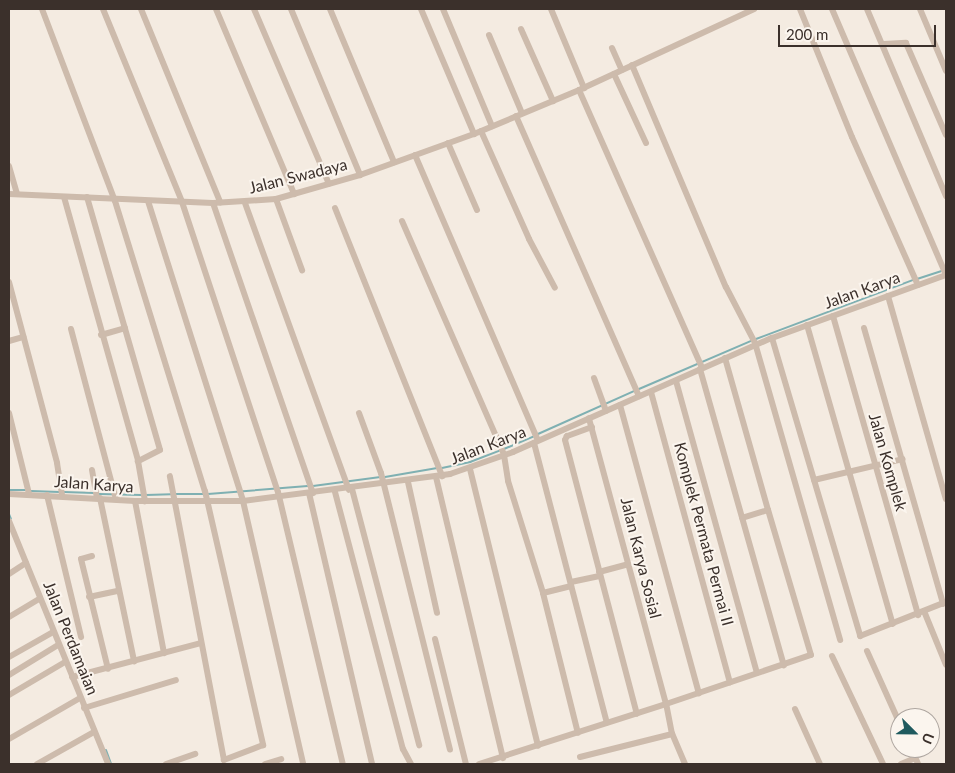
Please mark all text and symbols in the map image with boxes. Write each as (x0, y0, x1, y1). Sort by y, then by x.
scale bar (780, 15, 938, 47)
text: 200 m (786, 25, 828, 43)
street label: Jalan Swadaya (247, 155, 349, 197)
street label: Jalan Karya (821, 267, 903, 313)
street label: Jalan Komplek (865, 411, 911, 513)
street label: Jalan Karya (447, 422, 529, 468)
street label: Komplek Permata Permai II (670, 440, 738, 628)
street label: Jalan Karya (54, 472, 134, 496)
street label: Jalan Karya Sosial (617, 496, 665, 620)
street label: Jalan Perdamaian (39, 578, 103, 698)
north arrow (890, 708, 940, 758)
text: U (918, 731, 938, 747)

